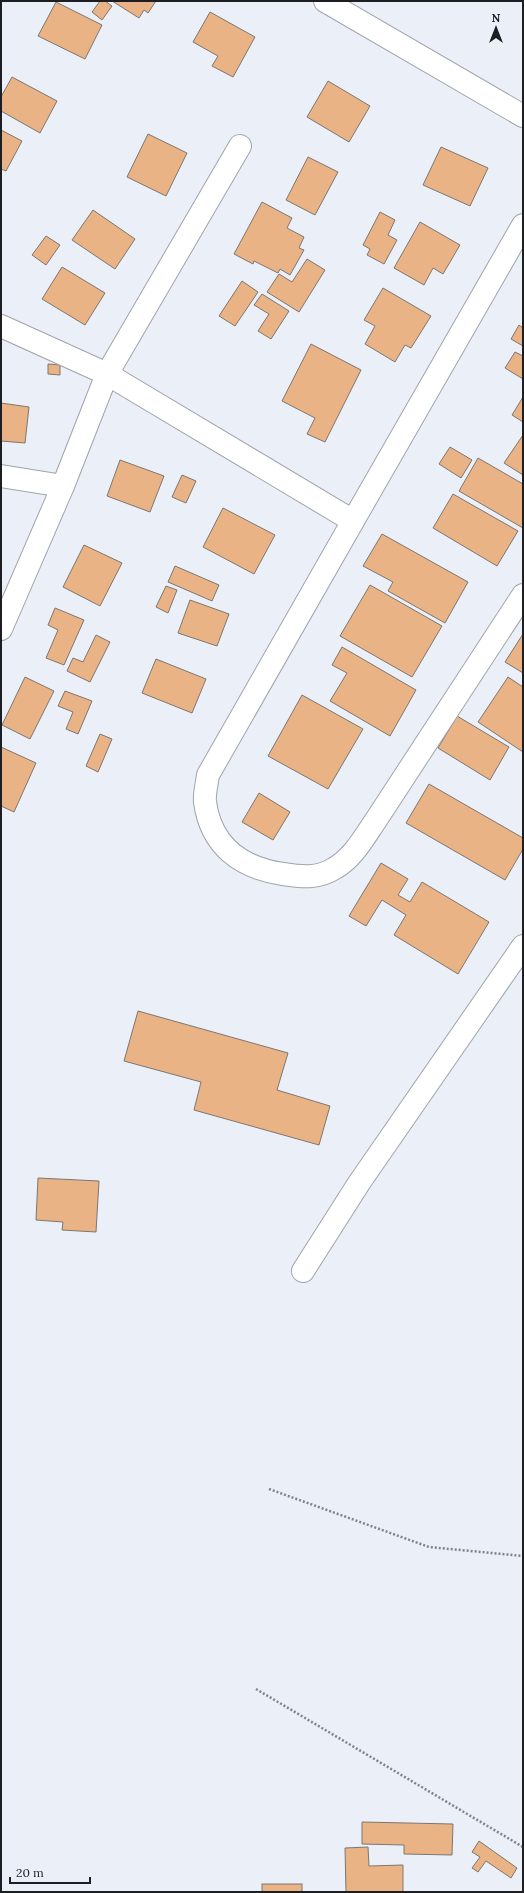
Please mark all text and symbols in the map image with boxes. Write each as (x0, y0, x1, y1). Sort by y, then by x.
north arrow (476, 8, 516, 48)
text: N (492, 11, 501, 25)
scale bar (10, 1859, 90, 1885)
text: 20 m (16, 1865, 44, 1880)

